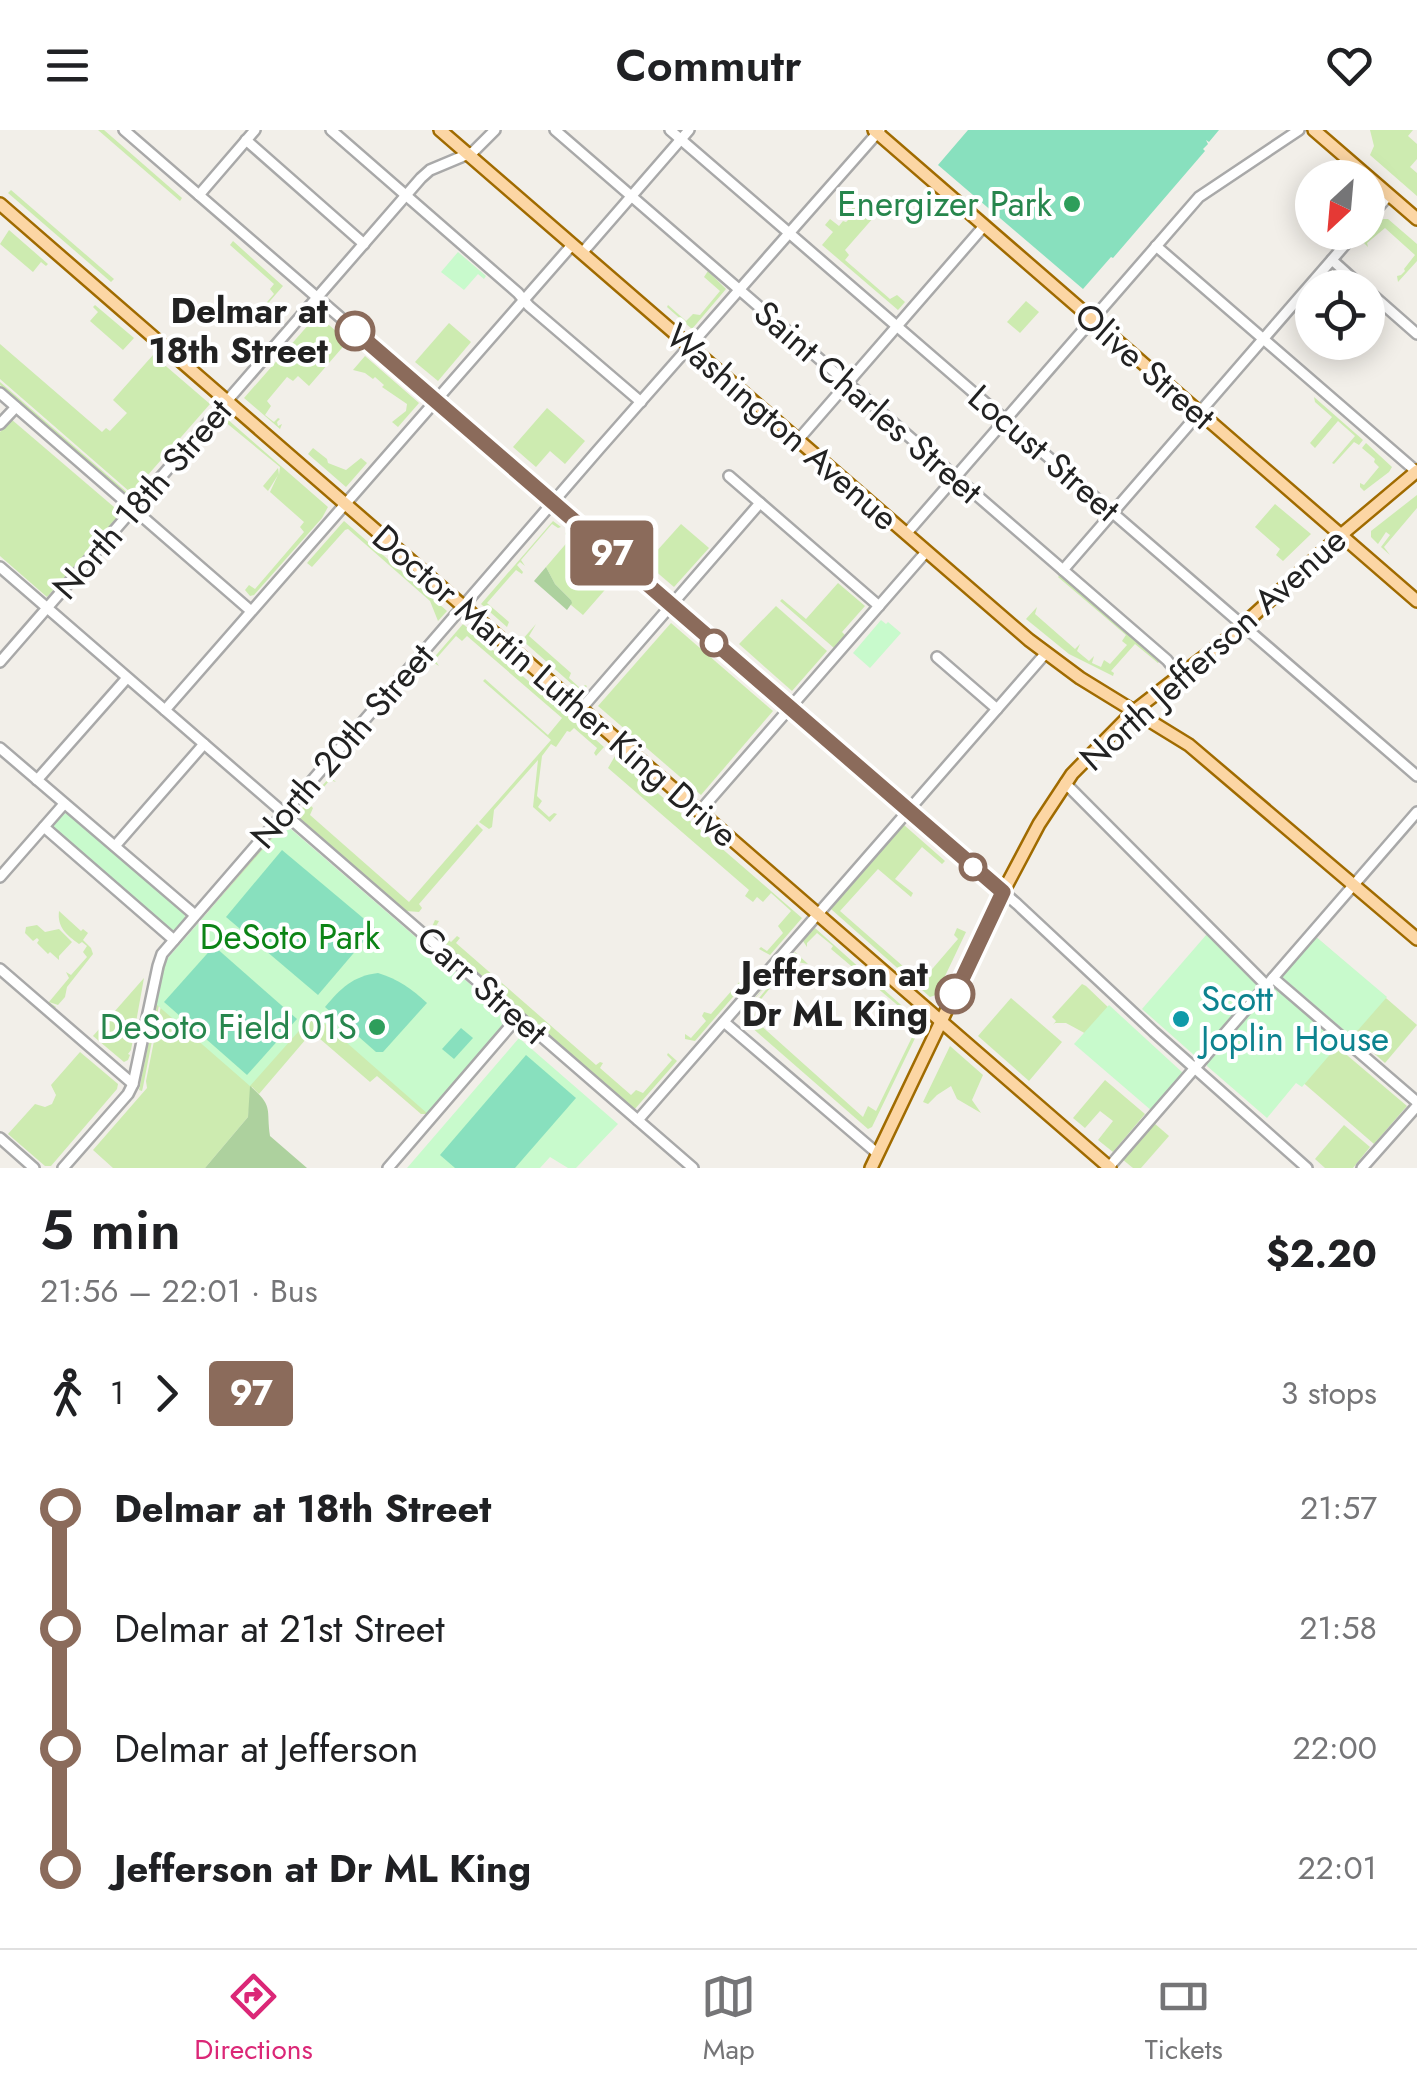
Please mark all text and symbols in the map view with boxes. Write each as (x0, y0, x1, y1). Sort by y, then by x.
text: Commutr (616, 33, 801, 98)
icon: menu (40, 38, 95, 93)
icon: heart (1322, 38, 1377, 93)
north arrow (1295, 160, 1385, 250)
map controls (1295, 160, 1385, 360)
place label: Energizer Park (837, 179, 1053, 229)
marker: Energizer Park (1061, 193, 1083, 215)
button: locate (1295, 270, 1385, 360)
place label: Delmar at 18th Street (149, 286, 328, 376)
street label: Saint Charles Street (743, 289, 993, 516)
street label: Olive Street (1064, 291, 1227, 442)
marker: Delmar at 18th Street (336, 312, 374, 350)
street label: Washington Avenue (655, 312, 909, 542)
street label: Locust Street (957, 373, 1131, 533)
street label: North 18th Street (41, 387, 244, 610)
street label: Doctor Martin Luther King Drive (361, 513, 749, 859)
street label: North Jefferson Avenue (1069, 516, 1357, 782)
line badge: 97 (567, 520, 657, 586)
text: 97 (590, 528, 634, 578)
unlabelled marker (701, 630, 727, 656)
street label: North 20th Street (239, 632, 446, 859)
unlabelled marker (960, 854, 986, 880)
park label: DeSoto Park (200, 912, 381, 962)
street label: Carr Street (406, 914, 559, 1056)
place label: Jefferson at Dr ML King (735, 949, 928, 1039)
place label: Scott Joplin House (1197, 974, 1389, 1064)
marker: Jefferson at Dr ML King (936, 975, 974, 1013)
place label: DeSoto Field 01S (100, 1002, 357, 1052)
marker: Scott Joplin House (1170, 1008, 1192, 1030)
marker: DeSoto Field 01S (366, 1016, 388, 1038)
text: 5 min (40, 1190, 181, 1270)
text: $2.20 (1266, 1226, 1377, 1281)
text: 21:56 – 22:01 · Bus (40, 1268, 318, 1314)
icon: walk (40, 1366, 95, 1421)
icon: forward (139, 1366, 194, 1421)
text: 97 (229, 1368, 273, 1418)
text: 1 (110, 1370, 124, 1416)
text: 3 stops (1281, 1370, 1377, 1416)
text: Delmar at 18th Street (114, 1481, 491, 1536)
text: 21:57 (1300, 1485, 1377, 1531)
text: Delmar at 21st Street (114, 1601, 445, 1656)
text: 21:58 (1299, 1605, 1377, 1651)
text: Delmar at Jefferson (114, 1721, 418, 1776)
text: 22:00 (1293, 1725, 1377, 1771)
text: Jefferson at Dr ML King (114, 1841, 531, 1896)
text: 22:01 (1297, 1845, 1377, 1891)
tab: Directions (194, 1969, 313, 2070)
tab: Map (701, 1969, 756, 2070)
tab: Tickets (1145, 1969, 1223, 2070)

